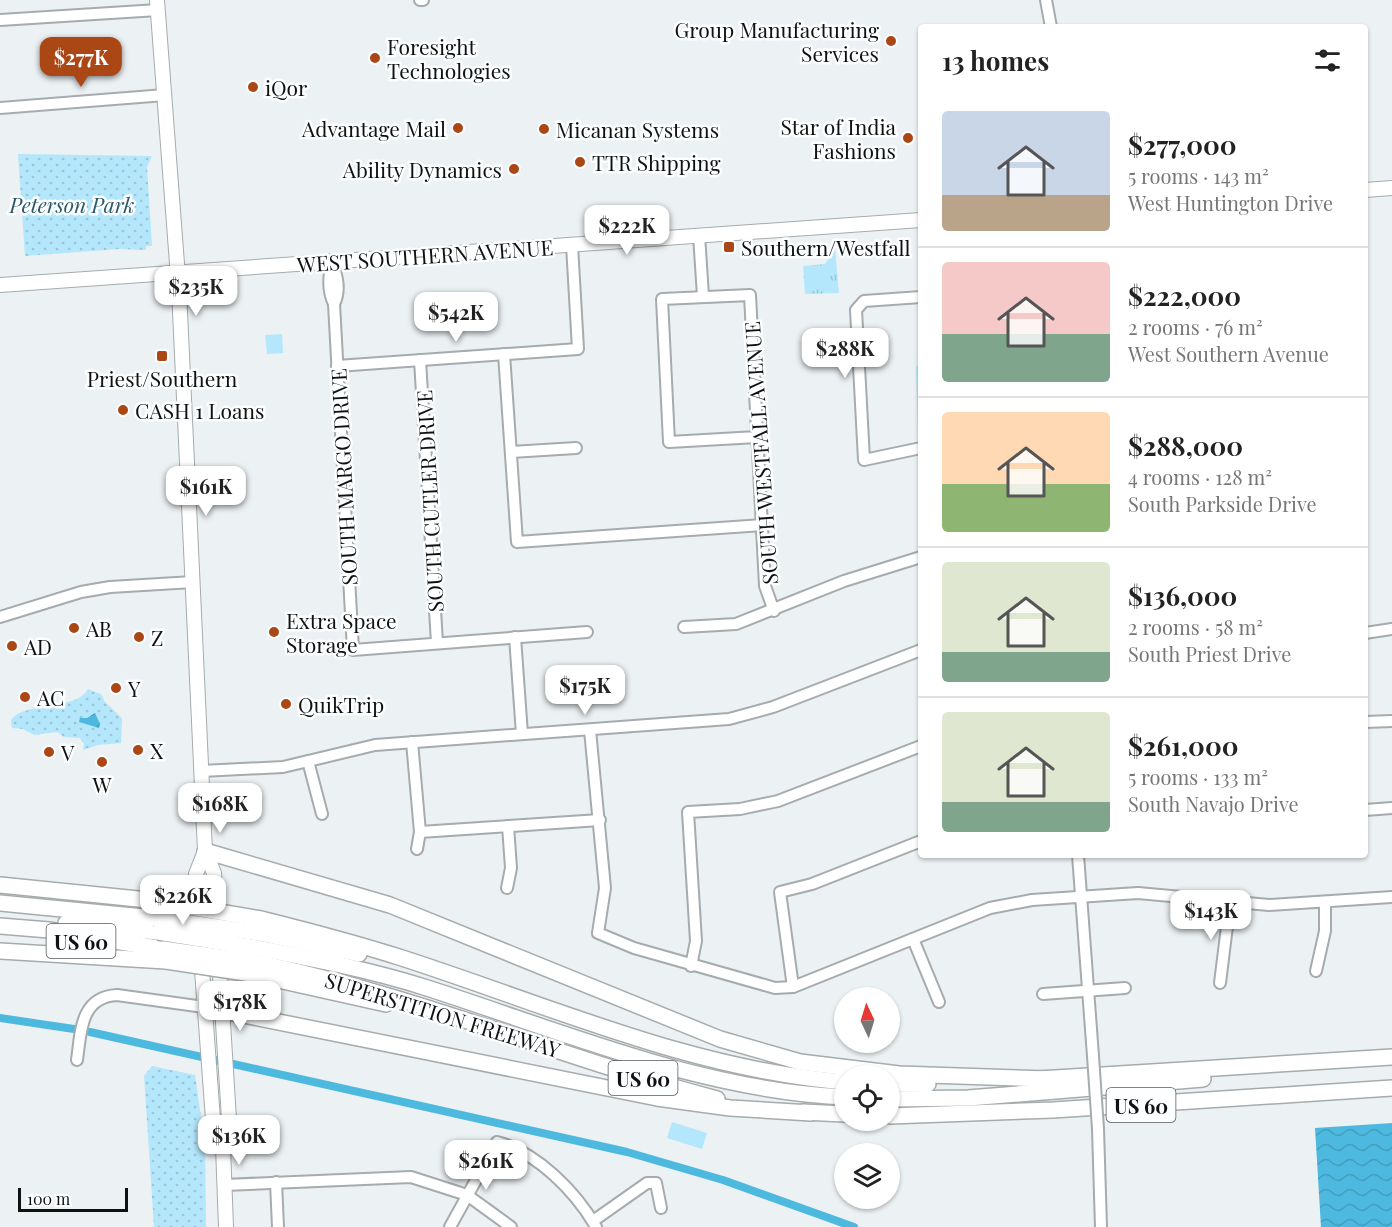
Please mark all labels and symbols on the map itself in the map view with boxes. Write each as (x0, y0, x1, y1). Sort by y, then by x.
place label: Group Manufacturing Services (675, 15, 879, 67)
place label: Foresight Technologies (387, 32, 511, 84)
marker: Group Manufacturing Services (884, 34, 898, 48)
pin: $277K (39, 37, 123, 88)
marker: Foresight Technologies (368, 51, 382, 65)
place label: iQor (265, 73, 308, 101)
marker: iQor (246, 80, 260, 94)
place label: Star of India Fashions (780, 112, 897, 164)
place label: Advantage Mail (301, 114, 446, 142)
place label: Micanan Systems (556, 115, 719, 143)
marker: Advantage Mail (451, 121, 465, 135)
marker: Micanan Systems (537, 122, 551, 136)
marker: Star of India Fashions (901, 131, 915, 145)
place label: TTR Shipping (592, 148, 720, 176)
place label: Ability Dynamics (342, 155, 502, 183)
marker: TTR Shipping (573, 155, 587, 169)
marker: Ability Dynamics (507, 162, 521, 176)
park label: Peterson Park (9, 190, 135, 218)
pin: $222K (585, 205, 669, 256)
street label: WEST SOUTHERN AVENUE (295, 232, 554, 278)
place label: Southern/Westfall (741, 233, 911, 261)
marker: Southern/Westfall (722, 240, 736, 254)
pin: $235K (154, 266, 238, 317)
pin: $542K (414, 292, 498, 343)
street label: SOUTH WESTFALL AVENUE (737, 320, 783, 586)
pin: $288K (803, 328, 887, 379)
marker: Priest/Southern (155, 349, 169, 363)
place label: Priest/Southern (87, 364, 238, 392)
street label: SOUTH MARGO DRIVE (323, 368, 363, 586)
street label: SOUTH CUTLER DRIVE (409, 389, 449, 613)
place label: CASH 1 Loans (135, 396, 264, 424)
marker: CASH 1 Loans (116, 403, 130, 417)
pin: $161K (164, 466, 248, 517)
place label: Extra Space Storage (286, 606, 397, 658)
place label: AB (85, 614, 112, 642)
marker: AB (67, 621, 81, 635)
place label: Z (151, 623, 163, 651)
marker: Extra Space Storage (267, 625, 281, 639)
marker: Z (132, 630, 146, 644)
place label: AD (23, 632, 52, 660)
marker: AD (5, 639, 19, 653)
pin: $175K (543, 665, 627, 716)
place label: Y (127, 674, 141, 702)
marker: Y (109, 681, 123, 695)
place label: AC (36, 683, 64, 711)
marker: AC (18, 690, 32, 704)
place label: QuikTrip (298, 690, 384, 718)
marker: QuikTrip (279, 697, 293, 711)
place label: X (150, 736, 164, 764)
place label: V (60, 738, 75, 766)
marker: X (131, 743, 145, 757)
marker: V (42, 745, 56, 759)
marker: W (95, 755, 109, 769)
place label: W (91, 770, 112, 798)
pin: $168K (178, 783, 262, 834)
pin: $226K (141, 875, 225, 926)
pin: $143K (1169, 890, 1253, 941)
road number: US 60 (46, 924, 116, 958)
street label: SUPERSTITION FREEWAY (322, 965, 565, 1063)
pin: $178K (198, 981, 282, 1032)
north arrow (834, 987, 900, 1053)
road number: US 60 (608, 1061, 678, 1095)
road number: US 60 (1106, 1088, 1176, 1122)
pin: $136K (197, 1115, 281, 1166)
pin: $261K (444, 1140, 528, 1191)
scale bar (18, 1185, 128, 1212)

